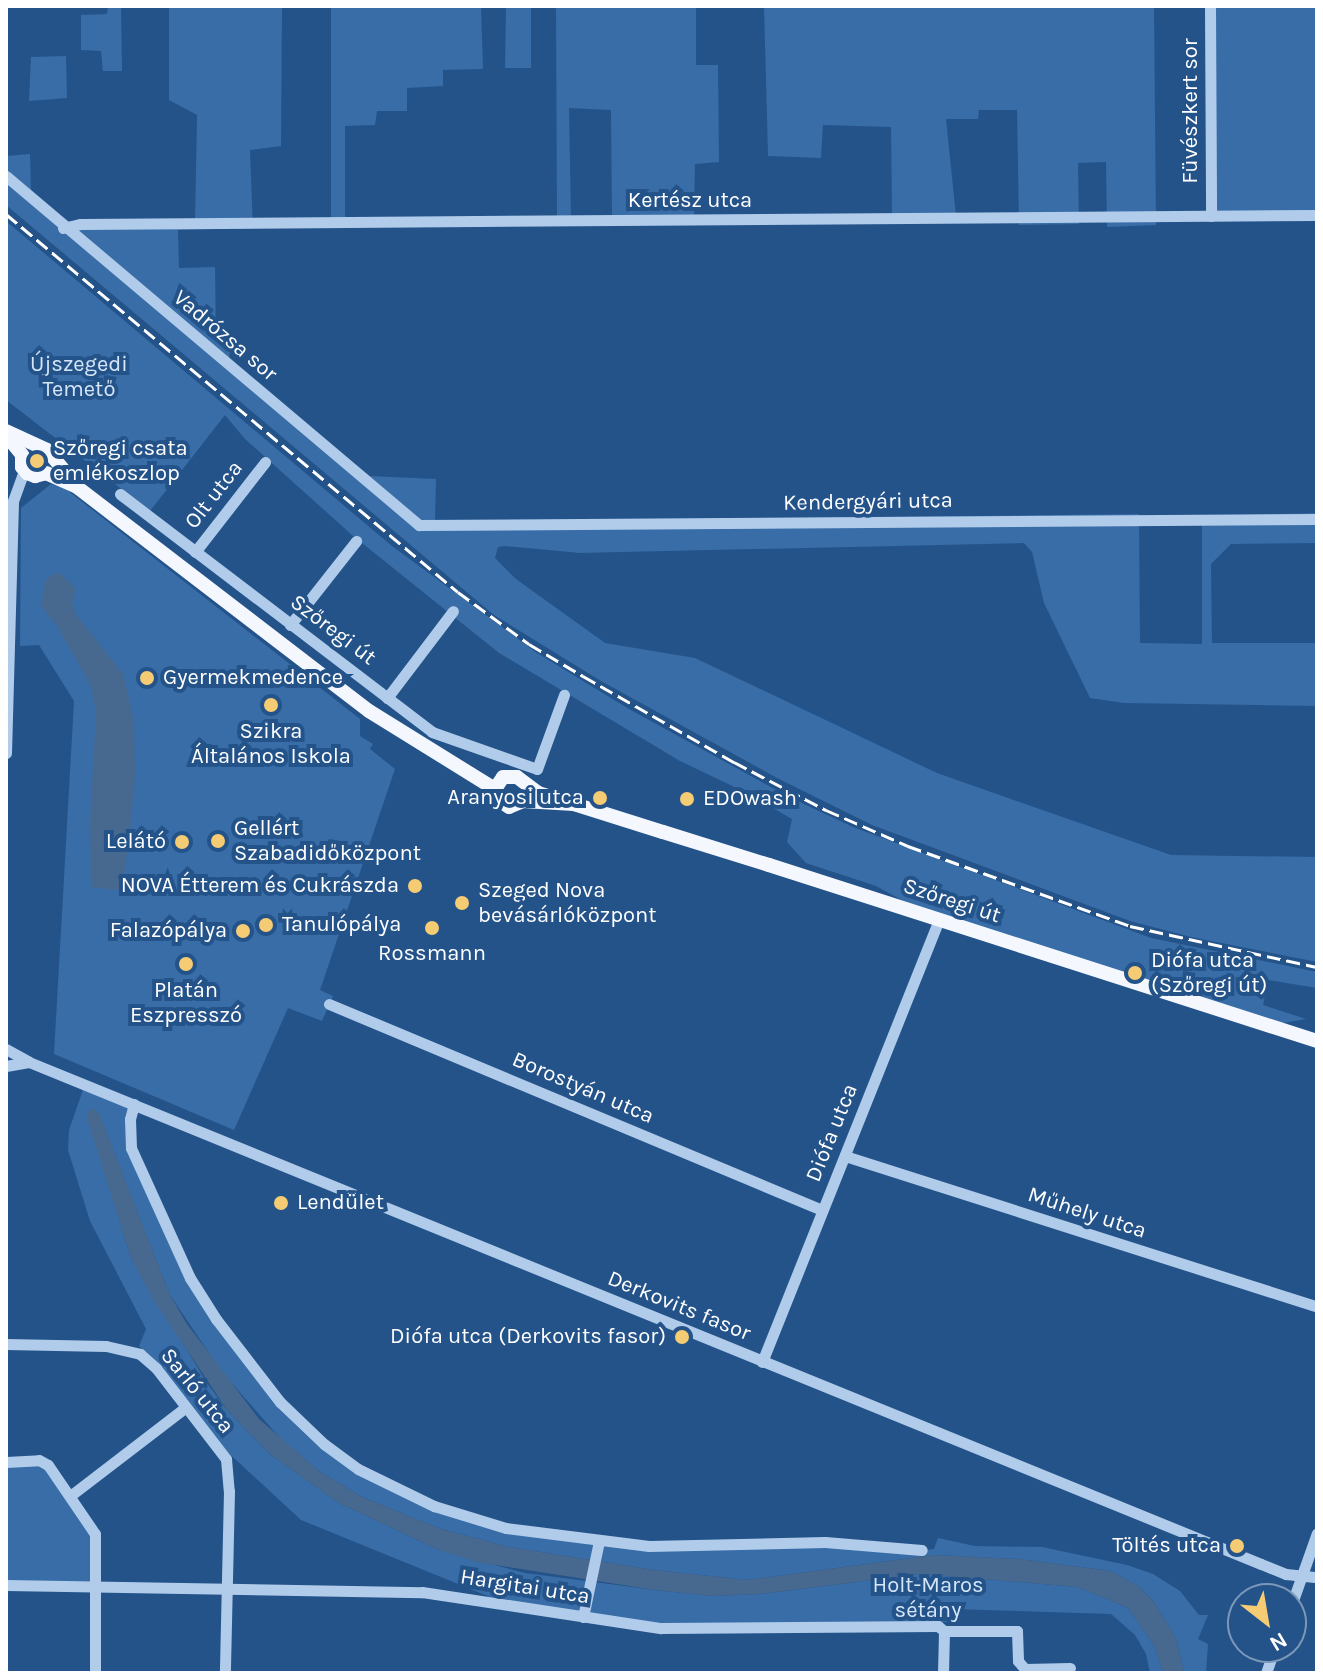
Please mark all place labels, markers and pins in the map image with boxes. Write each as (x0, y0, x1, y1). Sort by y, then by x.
place label: Szőregi csata emlékoszlop (53, 435, 188, 486)
marker: Szőregi csata emlékoszlop (28, 452, 46, 470)
place label: Gyermekmedence (163, 665, 343, 691)
marker: Gyermekmedence (138, 669, 156, 687)
marker: Szikra Általános Iskola (262, 696, 280, 714)
place label: Szikra Általános Iskola (191, 718, 351, 770)
place label: Aranyosi utca (447, 785, 584, 811)
place label: EDOwash (703, 786, 797, 812)
marker: Aranyosi utca (591, 789, 609, 807)
marker: EDOwash (678, 790, 696, 808)
place label: Gellért Szabadidőközpont (234, 815, 421, 866)
place label: Lelátó (106, 829, 166, 855)
marker: Gellért Szabadidőközpont (209, 832, 227, 850)
marker: Lelátó (173, 833, 191, 851)
place label: NOVA Étterem és Cukrászda (121, 873, 399, 899)
marker: NOVA Étterem és Cukrászda (406, 877, 424, 895)
place label: Szeged Nova bevásárlóközpont (478, 877, 657, 928)
marker: Szeged Nova bevásárlóközpont (453, 894, 471, 912)
place label: Tanulópálya (282, 912, 401, 938)
marker: Tanulópálya (257, 916, 275, 934)
place label: Falazópálya (110, 918, 227, 944)
marker: Rossmann (423, 919, 441, 937)
marker: Falazópálya (234, 922, 252, 940)
place label: Rossmann (378, 941, 486, 967)
place label: Diófa utca (Szőregi út) (1151, 947, 1267, 998)
marker: Platán Eszpresszó (177, 955, 195, 973)
marker: Diófa utca (Szőregi út) (1126, 964, 1144, 982)
place label: Platán Eszpresszó (130, 977, 242, 1028)
place label: Lendület (297, 1190, 384, 1216)
marker: Lendület (272, 1194, 290, 1212)
place label: Diófa utca (Derkovits fasor) (390, 1324, 666, 1350)
marker: Diófa utca (Derkovits fasor) (673, 1328, 691, 1346)
place label: Töltés utca (1112, 1533, 1221, 1559)
marker: Töltés utca (1228, 1537, 1246, 1555)

